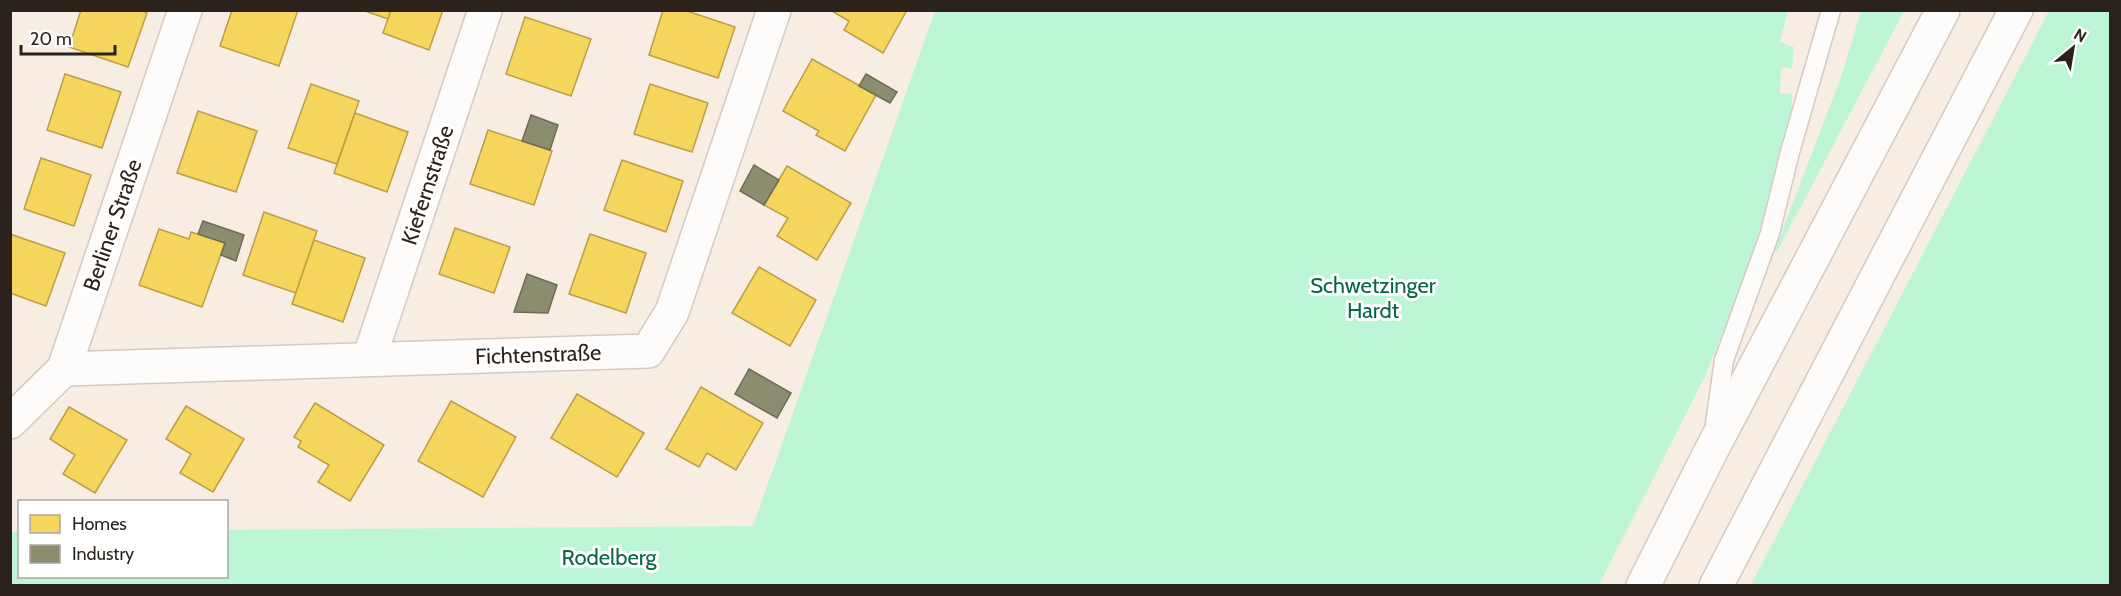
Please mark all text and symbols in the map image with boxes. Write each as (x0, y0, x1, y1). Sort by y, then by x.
scale bar (21, 18, 116, 56)
north arrow (2043, 18, 2103, 78)
text: N (2071, 24, 2090, 46)
text: 20 m (30, 28, 72, 50)
street label: Kiefernstraße (395, 122, 460, 248)
street label: Berliner Straße (77, 156, 148, 295)
park label: Schwetzinger Hardt (1310, 272, 1436, 324)
street label: Fichtenstraße (474, 339, 602, 370)
legend (18, 500, 228, 578)
text: Homes (72, 513, 127, 535)
text: Industry (72, 543, 134, 565)
park label: Rodelberg (562, 544, 657, 571)

